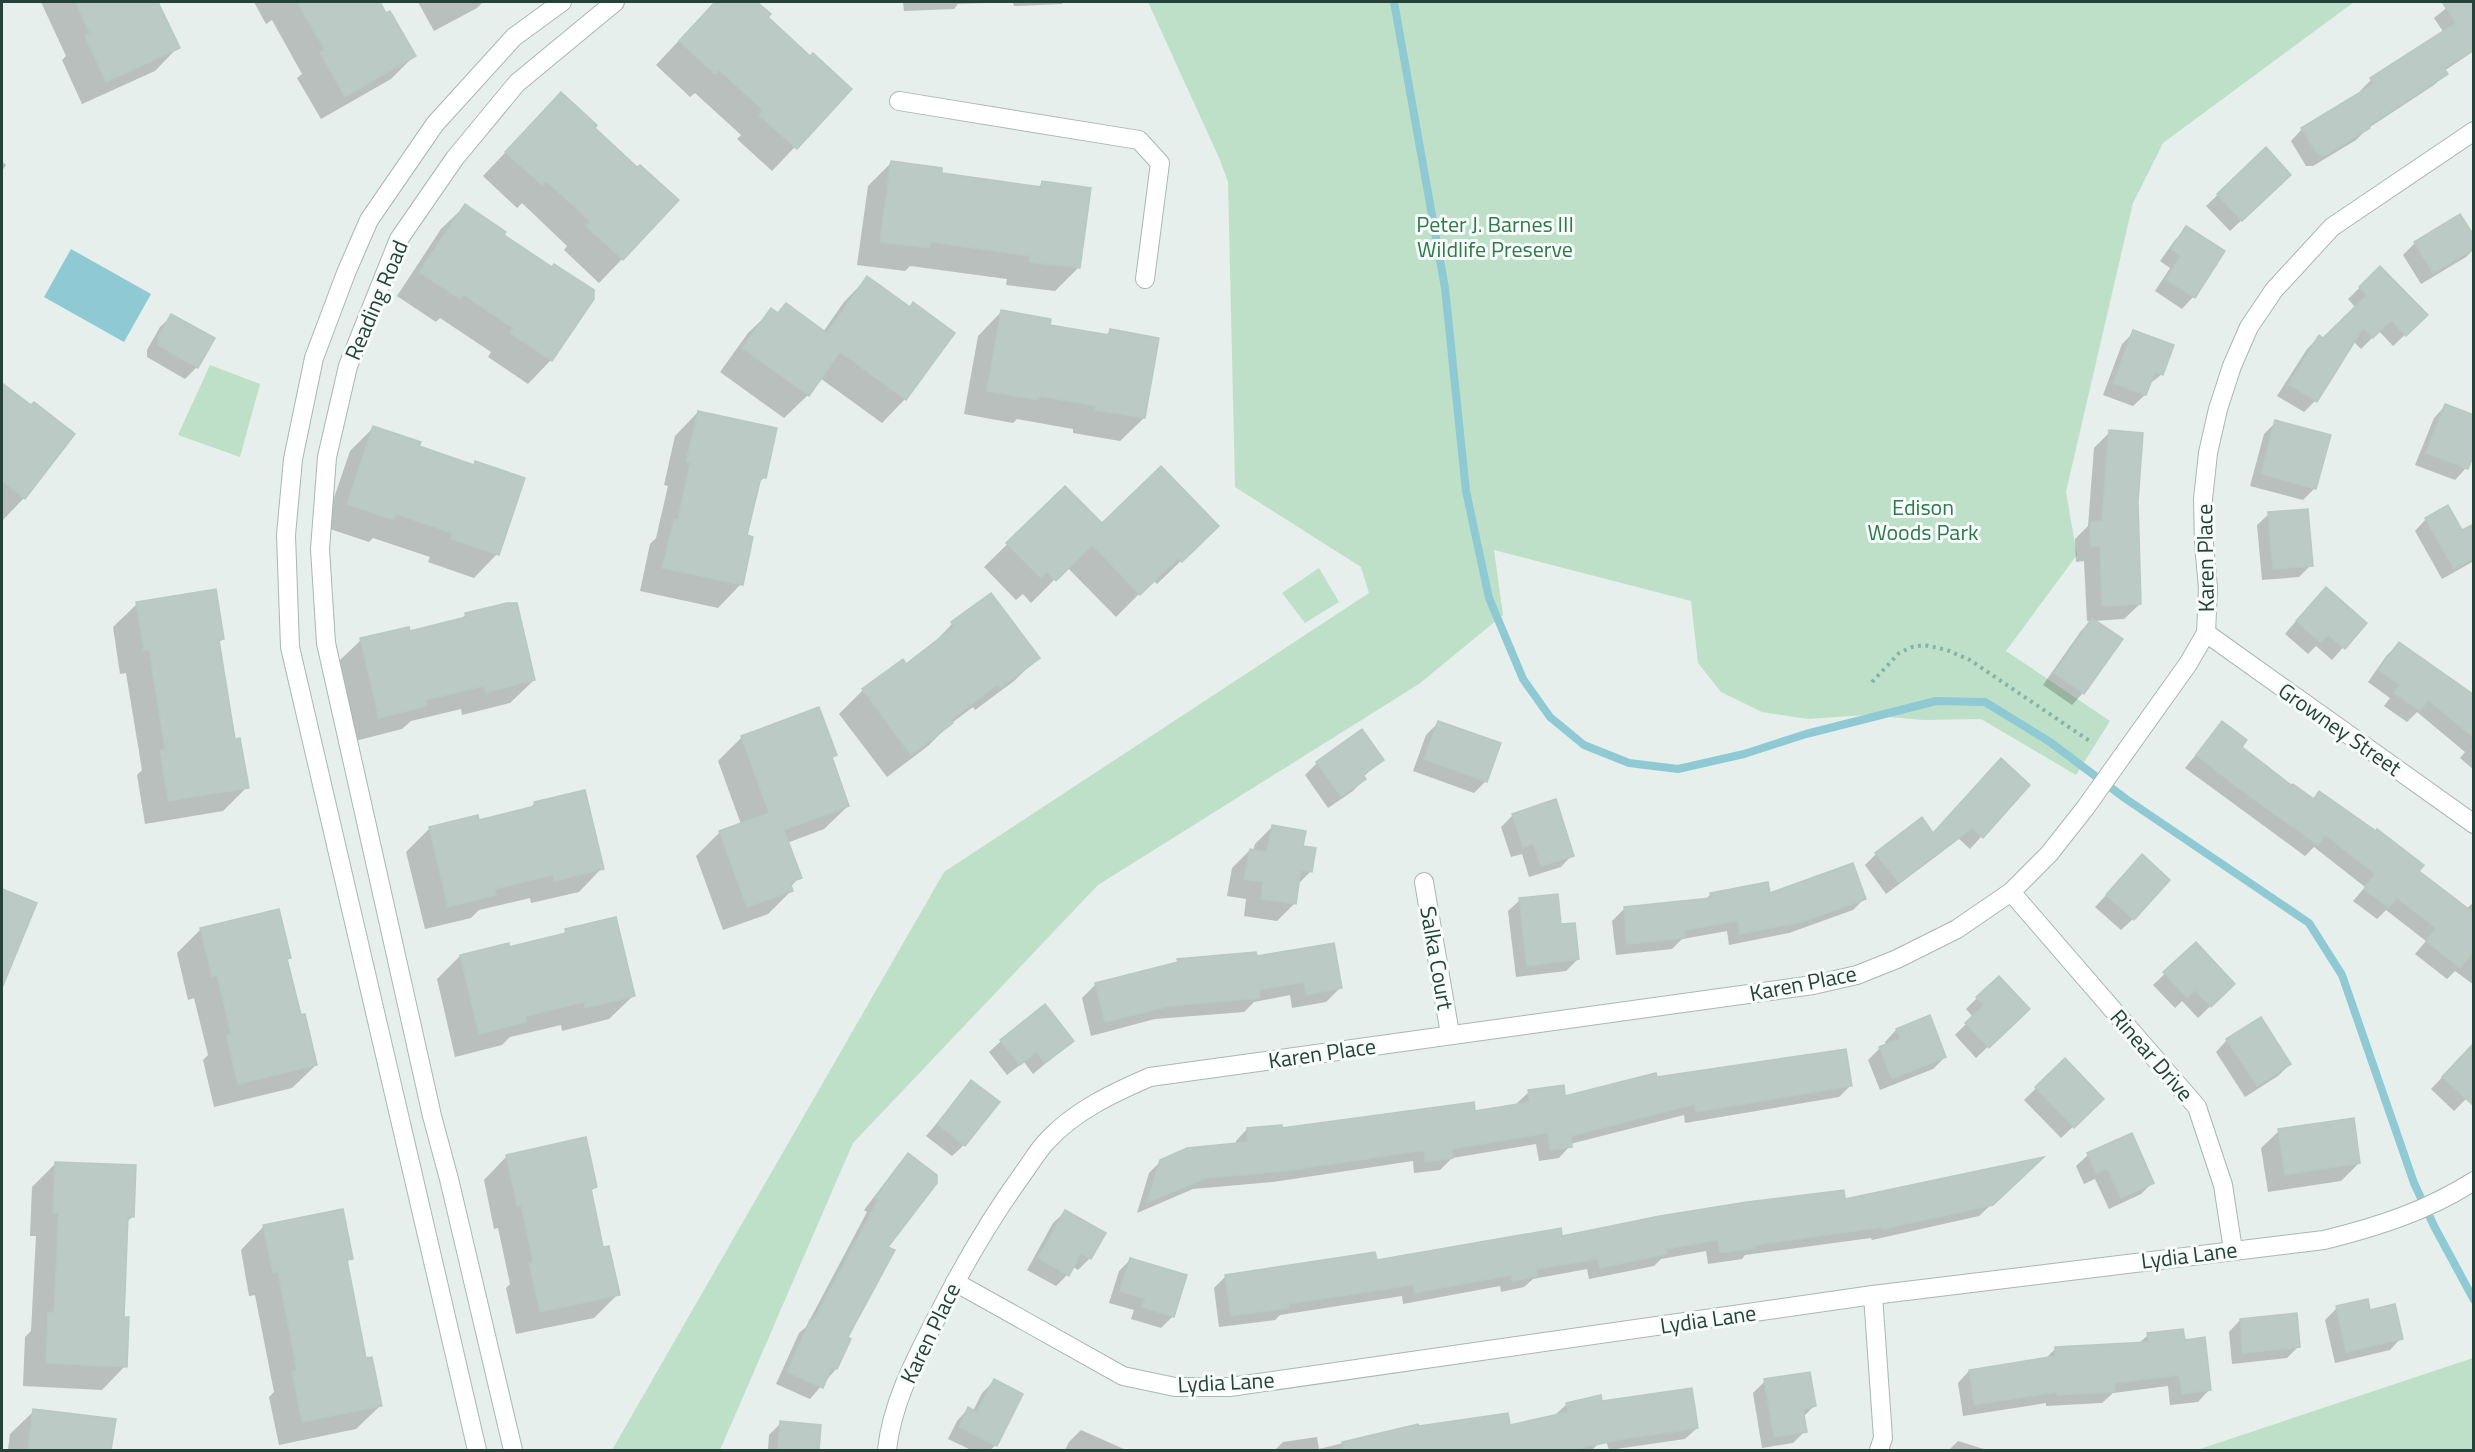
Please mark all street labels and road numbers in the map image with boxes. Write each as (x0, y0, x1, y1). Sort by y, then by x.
street label: Reading Road (335, 235, 417, 365)
street label: Karen Place (2187, 504, 2223, 612)
street label: Growney Street (2271, 674, 2409, 784)
street label: Salka Court (1411, 903, 1463, 1013)
street label: Karen Place (1747, 956, 1859, 1010)
street label: Rinear Drive (2102, 1001, 2202, 1109)
street label: Karen Place (1266, 1029, 1378, 1077)
street label: Lydia Lane (2139, 1232, 2239, 1278)
street label: Karen Place (891, 1277, 969, 1389)
street label: Lydia Lane (1658, 1295, 1758, 1343)
street label: Lydia Lane (1177, 1362, 1275, 1402)

